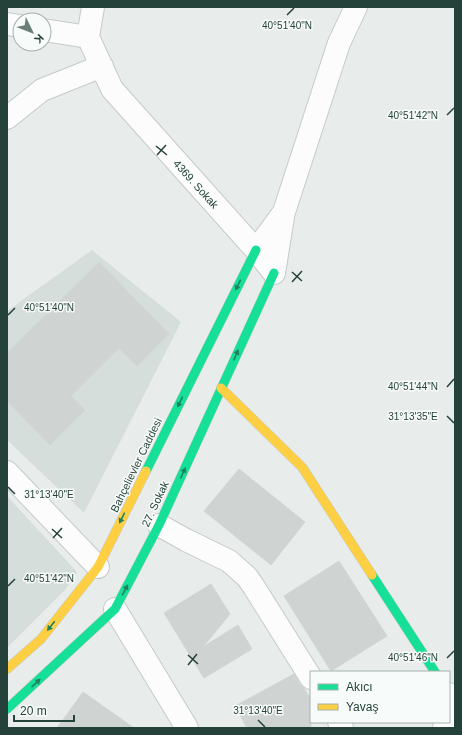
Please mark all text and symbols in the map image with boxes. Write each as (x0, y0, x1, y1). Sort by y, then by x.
north arrow (12, 12, 52, 52)
text: 40°51'40"N (262, 20, 312, 31)
text: K (32, 32, 46, 46)
text: 40°51'42"N (388, 110, 438, 121)
street label: 4369. Sokak (171, 157, 221, 211)
one-way arrow (235, 280, 241, 291)
text: 40°51'40"N (24, 302, 74, 313)
one-way arrow (234, 349, 240, 361)
text: 40°51'44"N (388, 381, 438, 392)
one-way arrow (177, 396, 183, 407)
text: 31°13'35"E (388, 411, 438, 422)
street label: Bahçelievler Caddesi (108, 416, 164, 514)
one-way arrow (180, 467, 186, 479)
street label: 27. Sokak (139, 479, 171, 529)
text: 31°13'40"E (24, 489, 74, 500)
one-way arrow (119, 512, 126, 524)
text: 40°51'42"N (24, 573, 74, 584)
one-way arrow (122, 584, 128, 596)
one-way arrow (47, 621, 56, 632)
text: 40°51'46"N (388, 652, 438, 663)
legend (310, 671, 450, 723)
one-way arrow (31, 679, 40, 688)
text: Akıcı (346, 680, 373, 694)
scale bar (14, 697, 74, 723)
text: Yavaş (346, 700, 378, 714)
text: 20 m (20, 704, 47, 718)
text: 31°13'40"E (233, 705, 283, 716)

